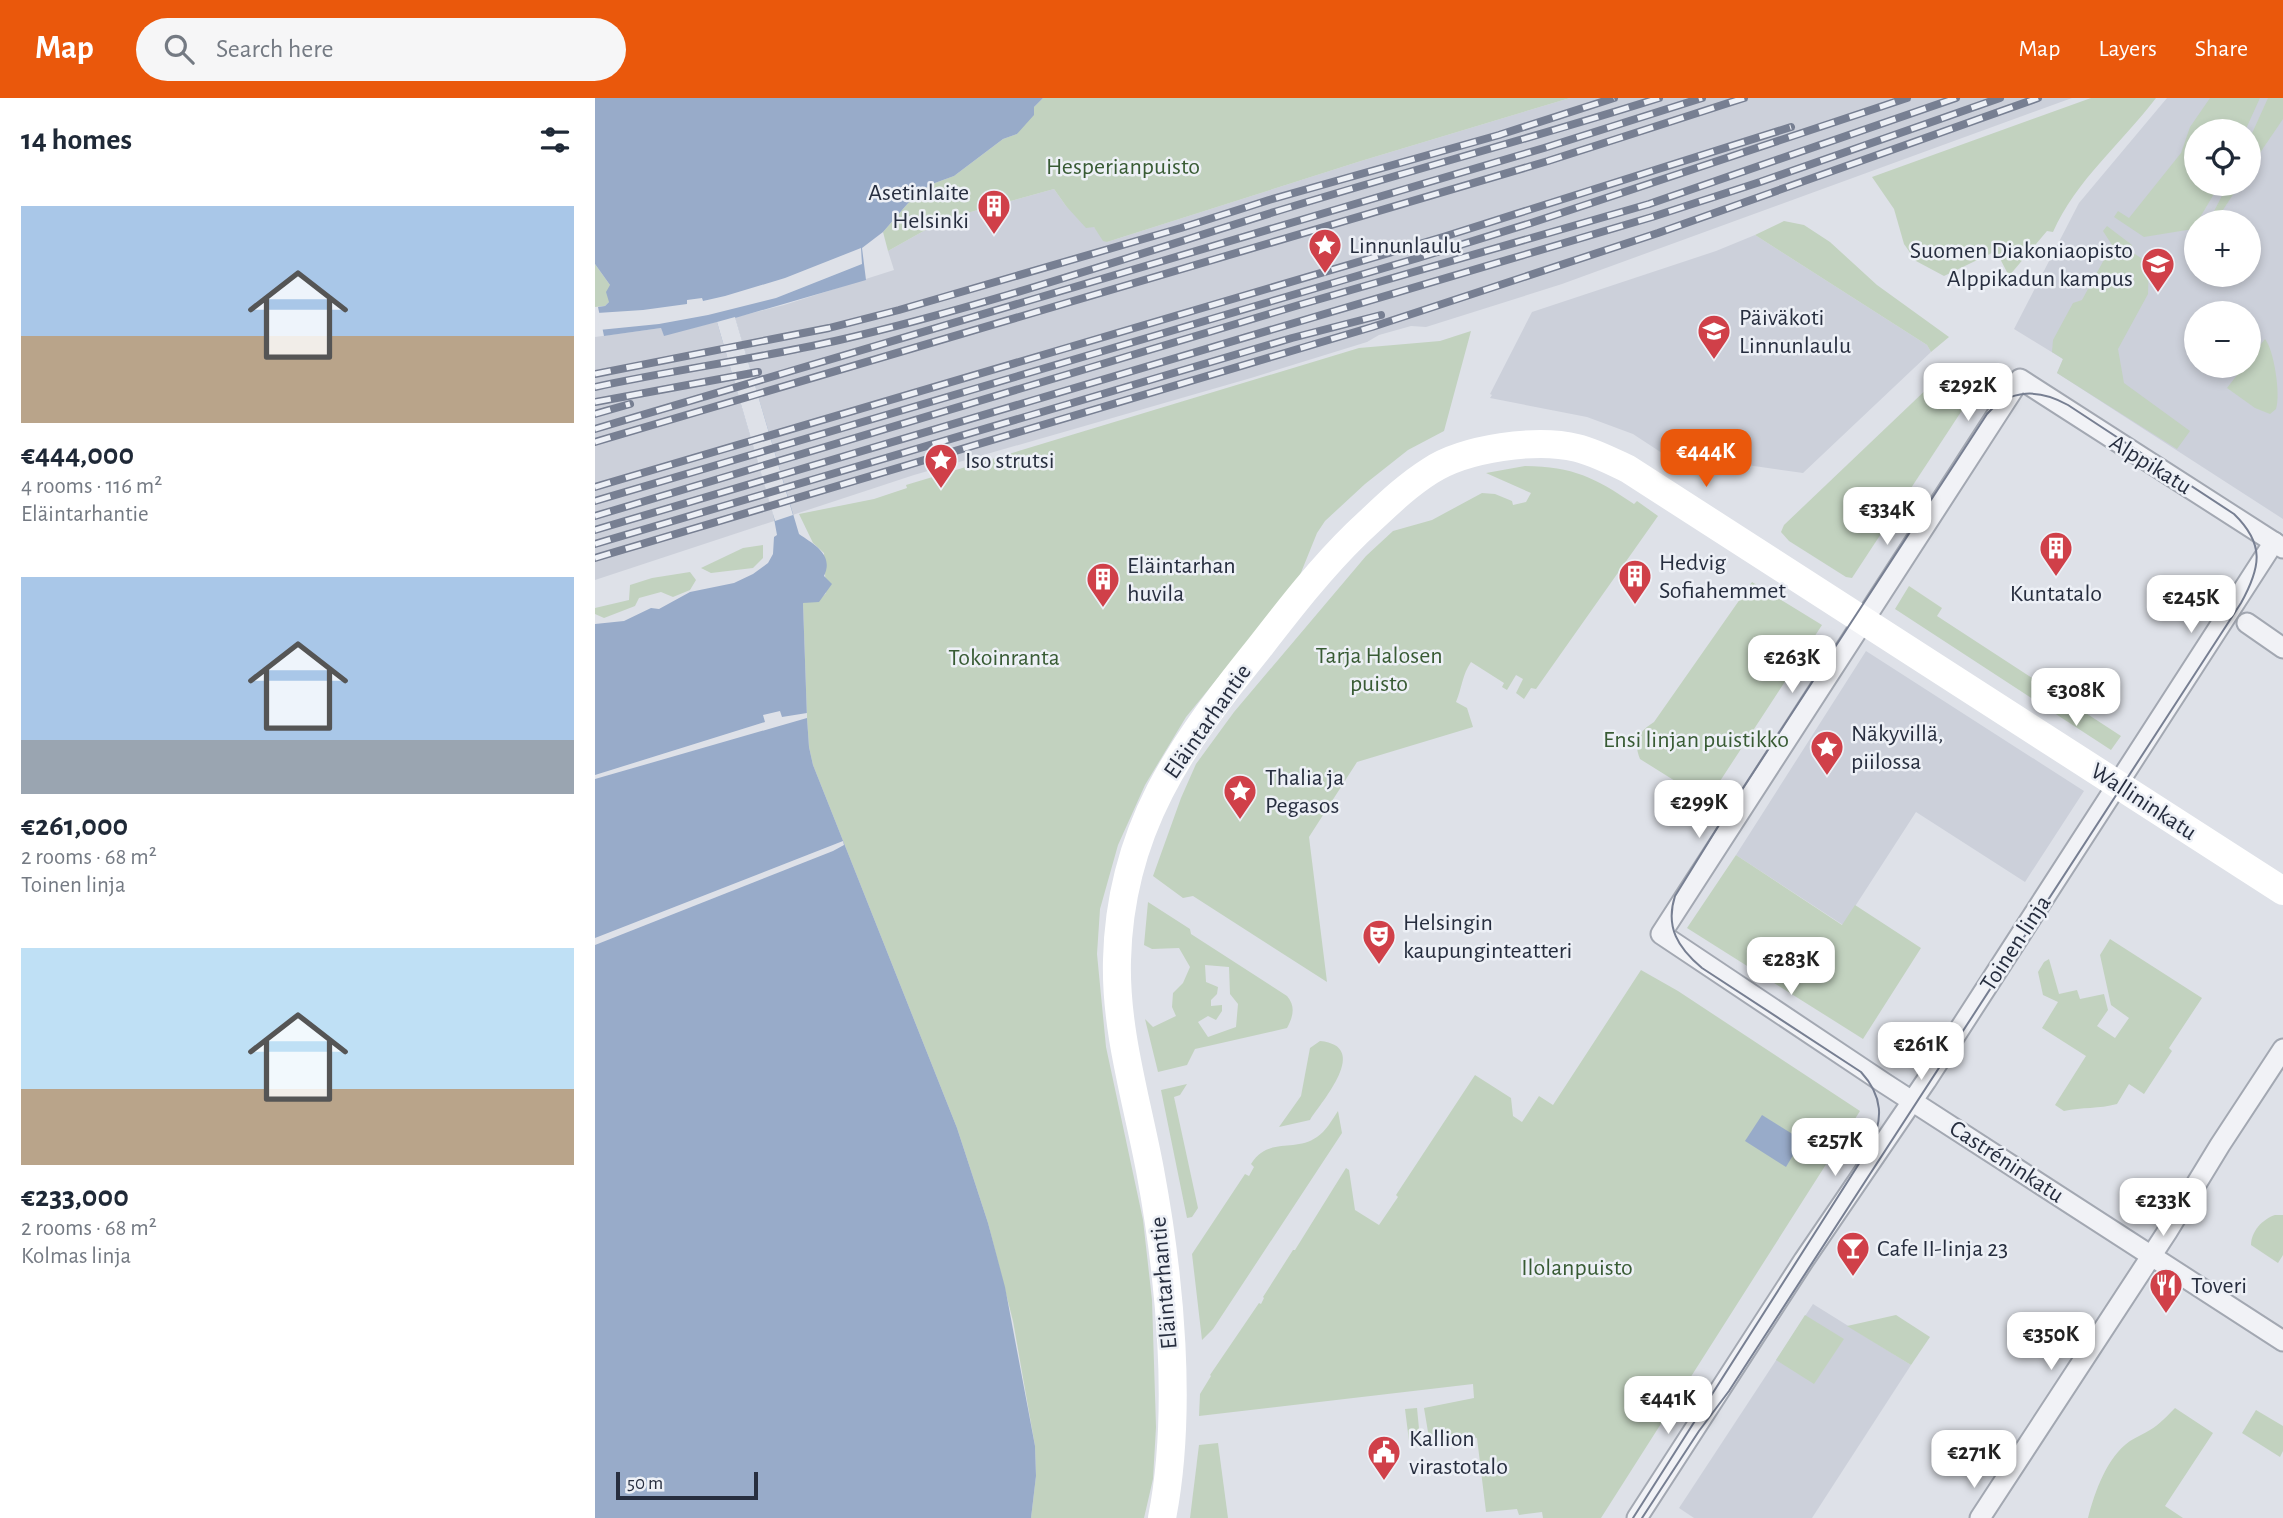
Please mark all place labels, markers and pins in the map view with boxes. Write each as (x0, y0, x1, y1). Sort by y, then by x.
place label: Asetinlaite Helsinki (868, 181, 969, 233)
building icon: Asetinlaite Helsinki (975, 187, 1013, 236)
place icon: Linnunlaulu (1306, 226, 1344, 275)
place label: Linnunlaulu (1349, 234, 1461, 258)
place label: Suomen Diakoniaopisto Alppikadun kampus (1910, 239, 2133, 291)
school or university icon: Suomen Diakoniaopisto Alppikadun kampus (2139, 245, 2177, 294)
place label: Päiväkoti Linnunlaulu (1739, 306, 1851, 358)
school or university icon: Päiväkoti Linnunlaulu (1695, 312, 1733, 361)
pin: €292K (1919, 364, 2017, 423)
pin: €444K (1657, 430, 1755, 489)
place icon: Iso strutsi (922, 441, 960, 490)
place label: Iso strutsi (965, 449, 1054, 473)
pin: €334K (1838, 488, 1936, 547)
building icon: Kuntatalo (2037, 529, 2075, 578)
place label: Hedvig Sofiahemmet (1659, 551, 1786, 603)
place label: Eläintarhan huvila (1127, 554, 1236, 606)
building icon: Hedvig Sofiahemmet (1616, 557, 1654, 606)
building icon: Eläintarhan huvila (1084, 560, 1122, 609)
pin: €245K (2142, 575, 2240, 635)
place label: Kuntatalo (2010, 582, 2102, 606)
pin: €263K (1743, 636, 1841, 695)
pin: €308K (2027, 668, 2125, 728)
place label: Näkyvillä, piilossa (1851, 722, 1944, 774)
place icon: Näkyvillä, piilossa (1808, 728, 1846, 777)
place label: Thalia ja Pegasos (1265, 766, 1344, 818)
place icon: Thalia ja Pegasos (1221, 772, 1259, 821)
pin: €299K (1650, 780, 1748, 840)
place label: Helsingin kaupunginteatteri (1403, 911, 1572, 963)
theatre icon: Helsingin kaupunginteatteri (1360, 917, 1398, 966)
pin: €283K (1742, 937, 1840, 997)
pin: €261K (1872, 1023, 1970, 1082)
pin: €257K (1786, 1118, 1884, 1178)
pin: €233K (2114, 1178, 2212, 1238)
bar icon: Cafe II-linja 23 (1834, 1229, 1872, 1278)
place label: Cafe II-linja 23 (1877, 1237, 2008, 1261)
restaurant icon: Toveri (2147, 1266, 2185, 1315)
place label: Toveri (2191, 1274, 2247, 1298)
pin: €350K (2002, 1312, 2100, 1372)
pin: €441K (1619, 1376, 1717, 1436)
place label: Kallion virastotalo (1409, 1427, 1508, 1479)
pin: €271K (1925, 1430, 2023, 1490)
public building icon: Kallion virastotalo (1365, 1433, 1403, 1482)

